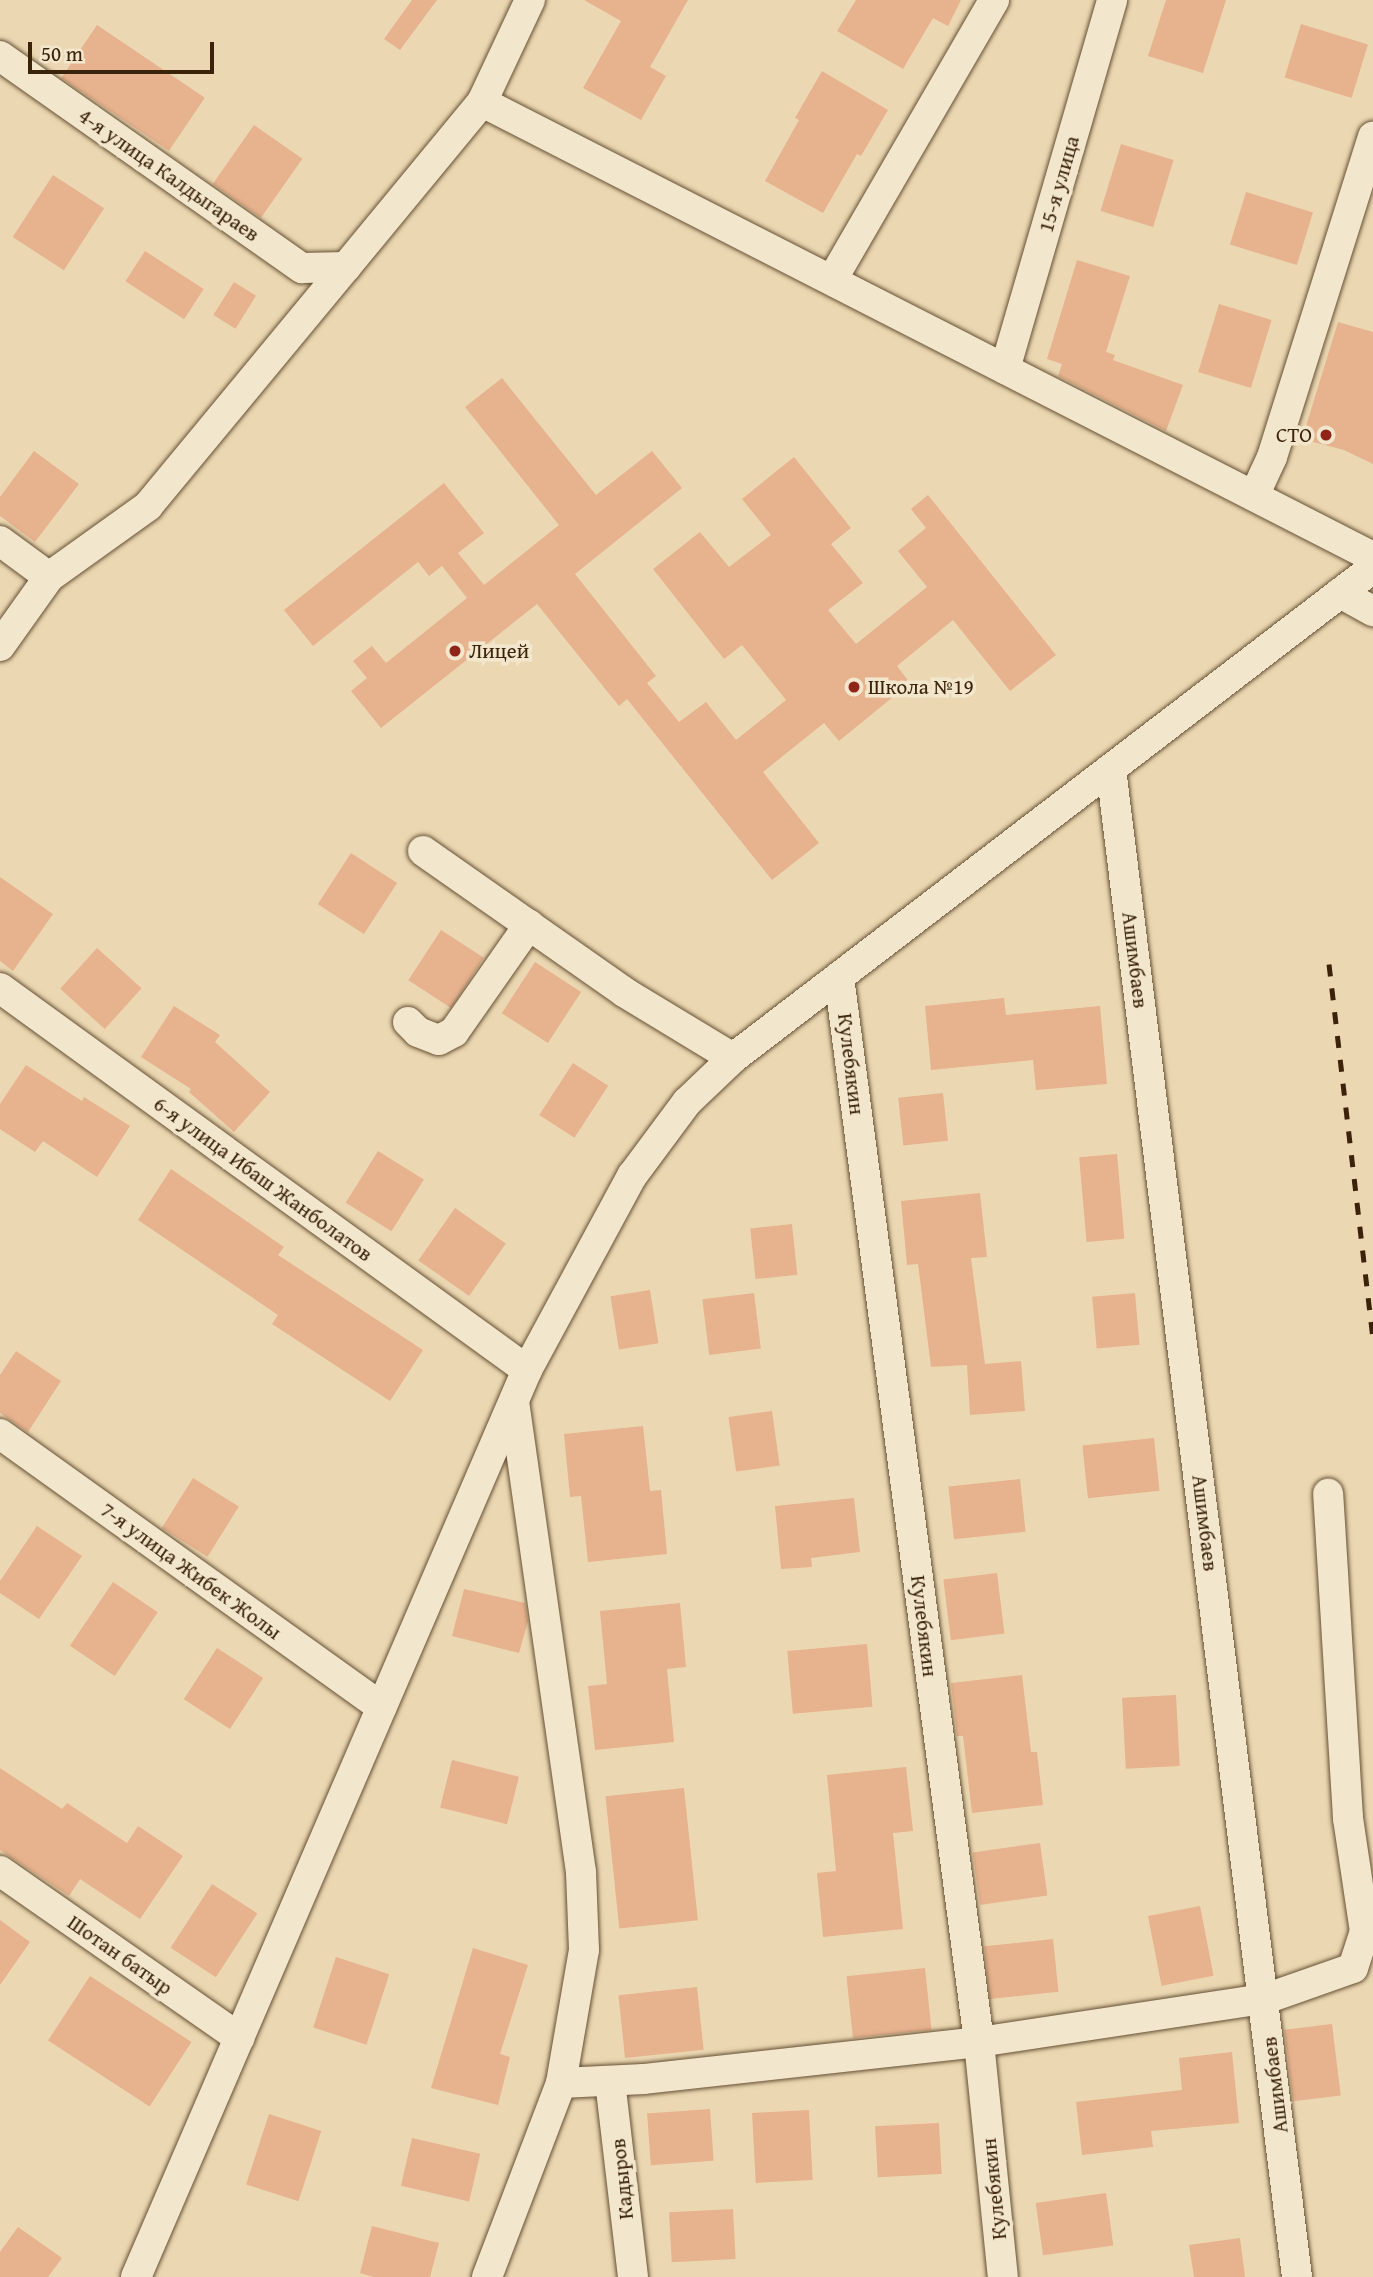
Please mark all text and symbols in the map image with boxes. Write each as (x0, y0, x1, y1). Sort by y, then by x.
scale bar (32, 28, 217, 72)
text: 50 m (41, 38, 83, 69)
street label: 4-я улица Калдыгараев (74, 103, 264, 247)
street label: 15-я улица (1033, 133, 1085, 235)
place label: СТО (1276, 422, 1312, 448)
marker: СТО (1318, 427, 1334, 443)
place label: Лицей (469, 638, 529, 664)
marker: Лицей (447, 643, 463, 659)
place label: Школа №19 (868, 674, 974, 700)
marker: Школа №19 (846, 679, 862, 695)
street label: Ашимбаев (1117, 910, 1153, 1010)
street label: Кулебякин (832, 1012, 870, 1116)
street label: 6-я улица Ибаш Жанболатов (149, 1091, 377, 1267)
street label: Ашимбаев (1187, 1473, 1223, 1573)
street label: 7-я улица Жибек Жолы (96, 1497, 286, 1645)
street label: Кулебякин (905, 1574, 943, 1678)
street label: Шотан батыр (63, 1910, 177, 2000)
street label: Ашимбаев (1257, 2035, 1293, 2135)
street label: Кадыров (605, 2137, 639, 2221)
street label: Кулебякин (976, 2137, 1012, 2241)

